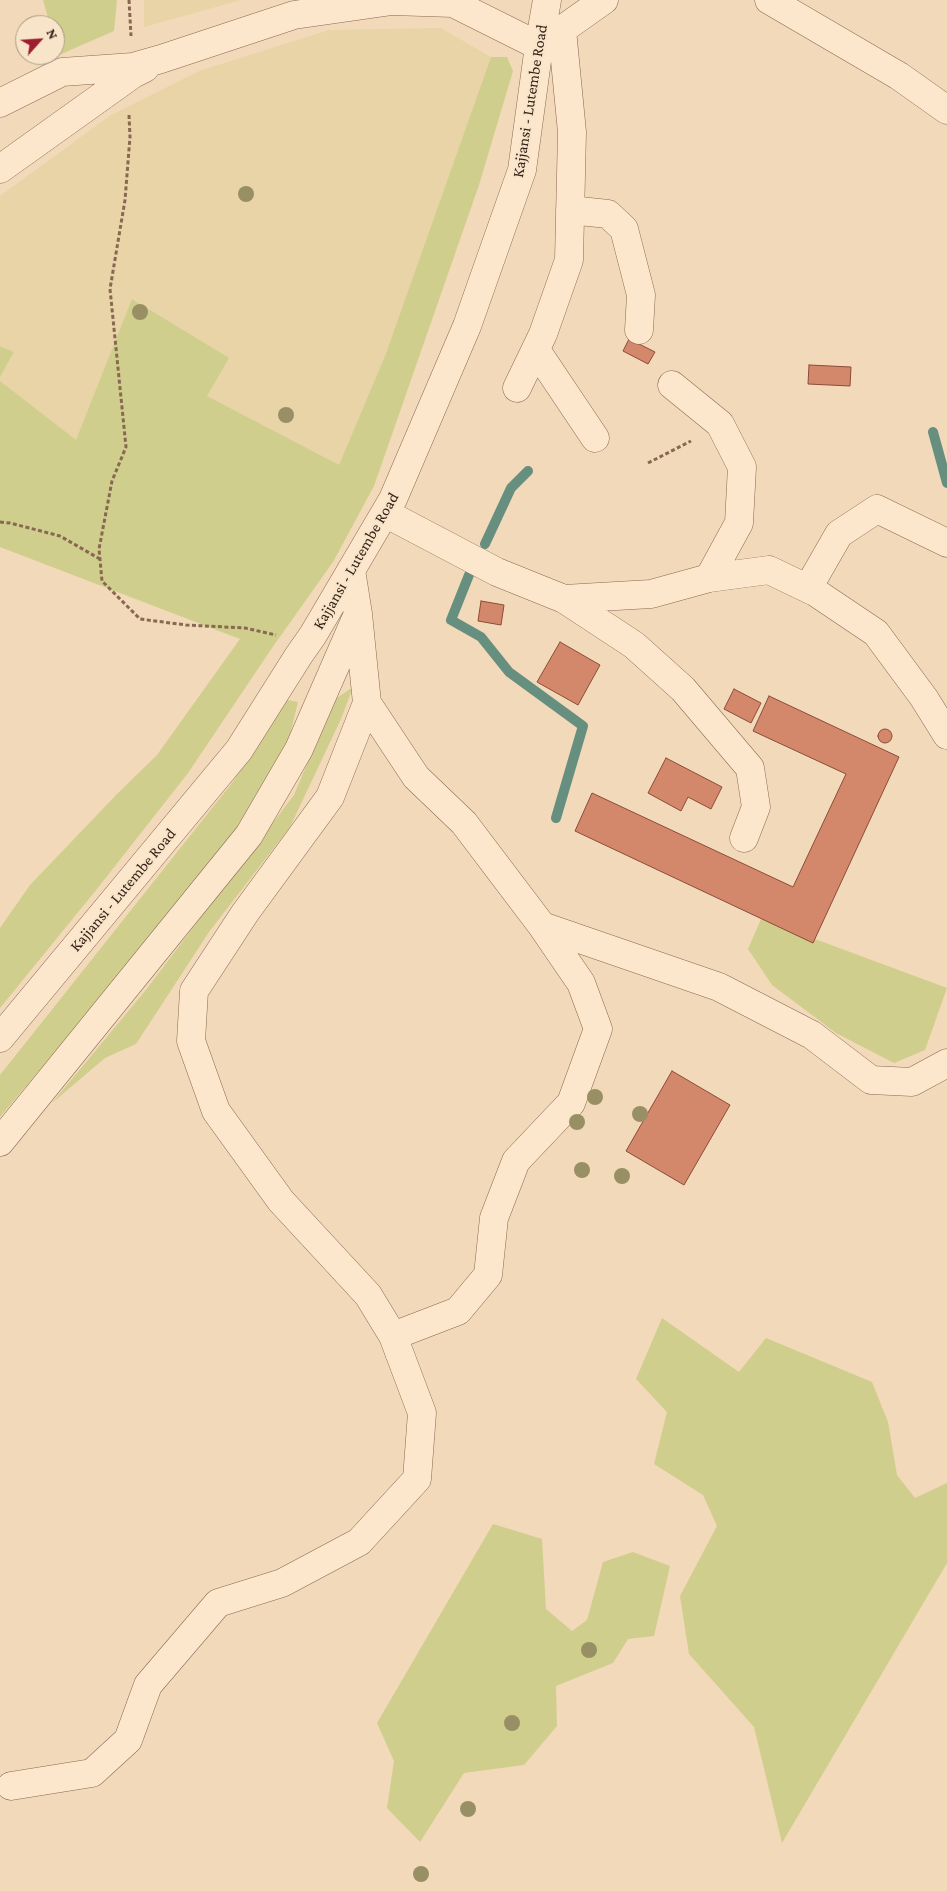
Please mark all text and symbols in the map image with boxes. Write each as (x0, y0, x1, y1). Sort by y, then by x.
north arrow (15, 15, 65, 65)
street label: Kajjansi - Lutembe Road (508, 23, 552, 179)
text: N (43, 26, 62, 42)
street label: Kajjansi - Lutembe Road (309, 489, 403, 633)
street label: Kajjansi - Lutembe Road (66, 825, 180, 955)

